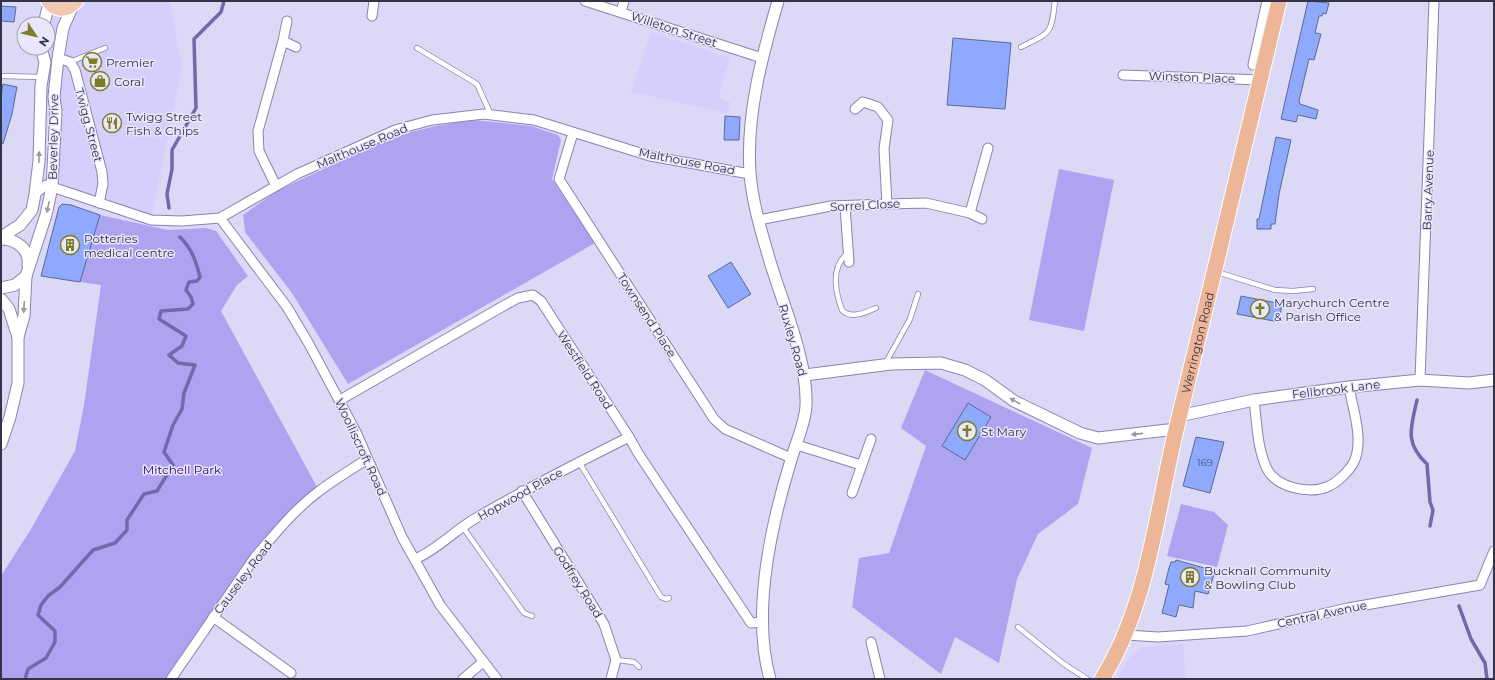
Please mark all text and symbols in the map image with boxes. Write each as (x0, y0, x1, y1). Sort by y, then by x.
street label: Willeton Street (629, 8, 719, 50)
north arrow (16, 16, 56, 56)
text: N (36, 34, 52, 49)
supermarket icon: Premier (81, 51, 103, 73)
place label: Premier (106, 55, 154, 70)
street label: Winston Place (1148, 68, 1236, 86)
shop icon: Coral (89, 70, 111, 92)
place label: Coral (114, 74, 144, 89)
street label: Twigg Street (72, 86, 106, 164)
street label: Beverley Drive (45, 94, 61, 180)
place label: Twigg Street Fish & Chips (126, 109, 202, 138)
restaurant icon: Twigg Street Fish & Chips (101, 112, 123, 134)
street label: Malthouse Road (314, 120, 410, 172)
street label: Malthouse Road (638, 144, 736, 178)
street label: Barry Avenue (1419, 149, 1437, 231)
one-way arrow (36, 150, 42, 163)
street label: Sorrel Close (830, 196, 900, 214)
one-way arrow (45, 200, 51, 213)
place label: Potteries medical centre (84, 231, 174, 260)
building icon: Potteries medical centre (59, 234, 81, 256)
street label: Townsend Place (614, 270, 680, 360)
street label: Werrington Road (1178, 290, 1217, 395)
place label: Marychurch Centre & Parish Office (1274, 295, 1389, 324)
church icon: Marychurch Centre & Parish Office (1249, 298, 1271, 320)
one-way arrow (21, 301, 28, 313)
street label: Ruxley Road (776, 302, 810, 378)
street label: Westfield Road (554, 328, 616, 412)
street label: Fellbrook Lane (1291, 376, 1381, 402)
street label: Woolliscroft Road (332, 396, 390, 498)
one-way arrow (1010, 398, 1021, 405)
church icon: St Mary (956, 420, 978, 442)
place label: St Mary (981, 424, 1027, 439)
one-way arrow (1131, 430, 1143, 437)
house number: 169 (1197, 456, 1213, 469)
park label: Mitchell Park (143, 462, 222, 477)
street label: Hopwood Place (475, 464, 565, 524)
street label: Causeley Road (211, 537, 275, 617)
street label: Godfrey Road (550, 543, 606, 621)
place label: Bucknall Community & Bowling Club (1204, 563, 1332, 592)
building icon: Bucknall Community & Bowling Club (1179, 566, 1201, 588)
street label: Central Avenue (1276, 597, 1368, 631)

